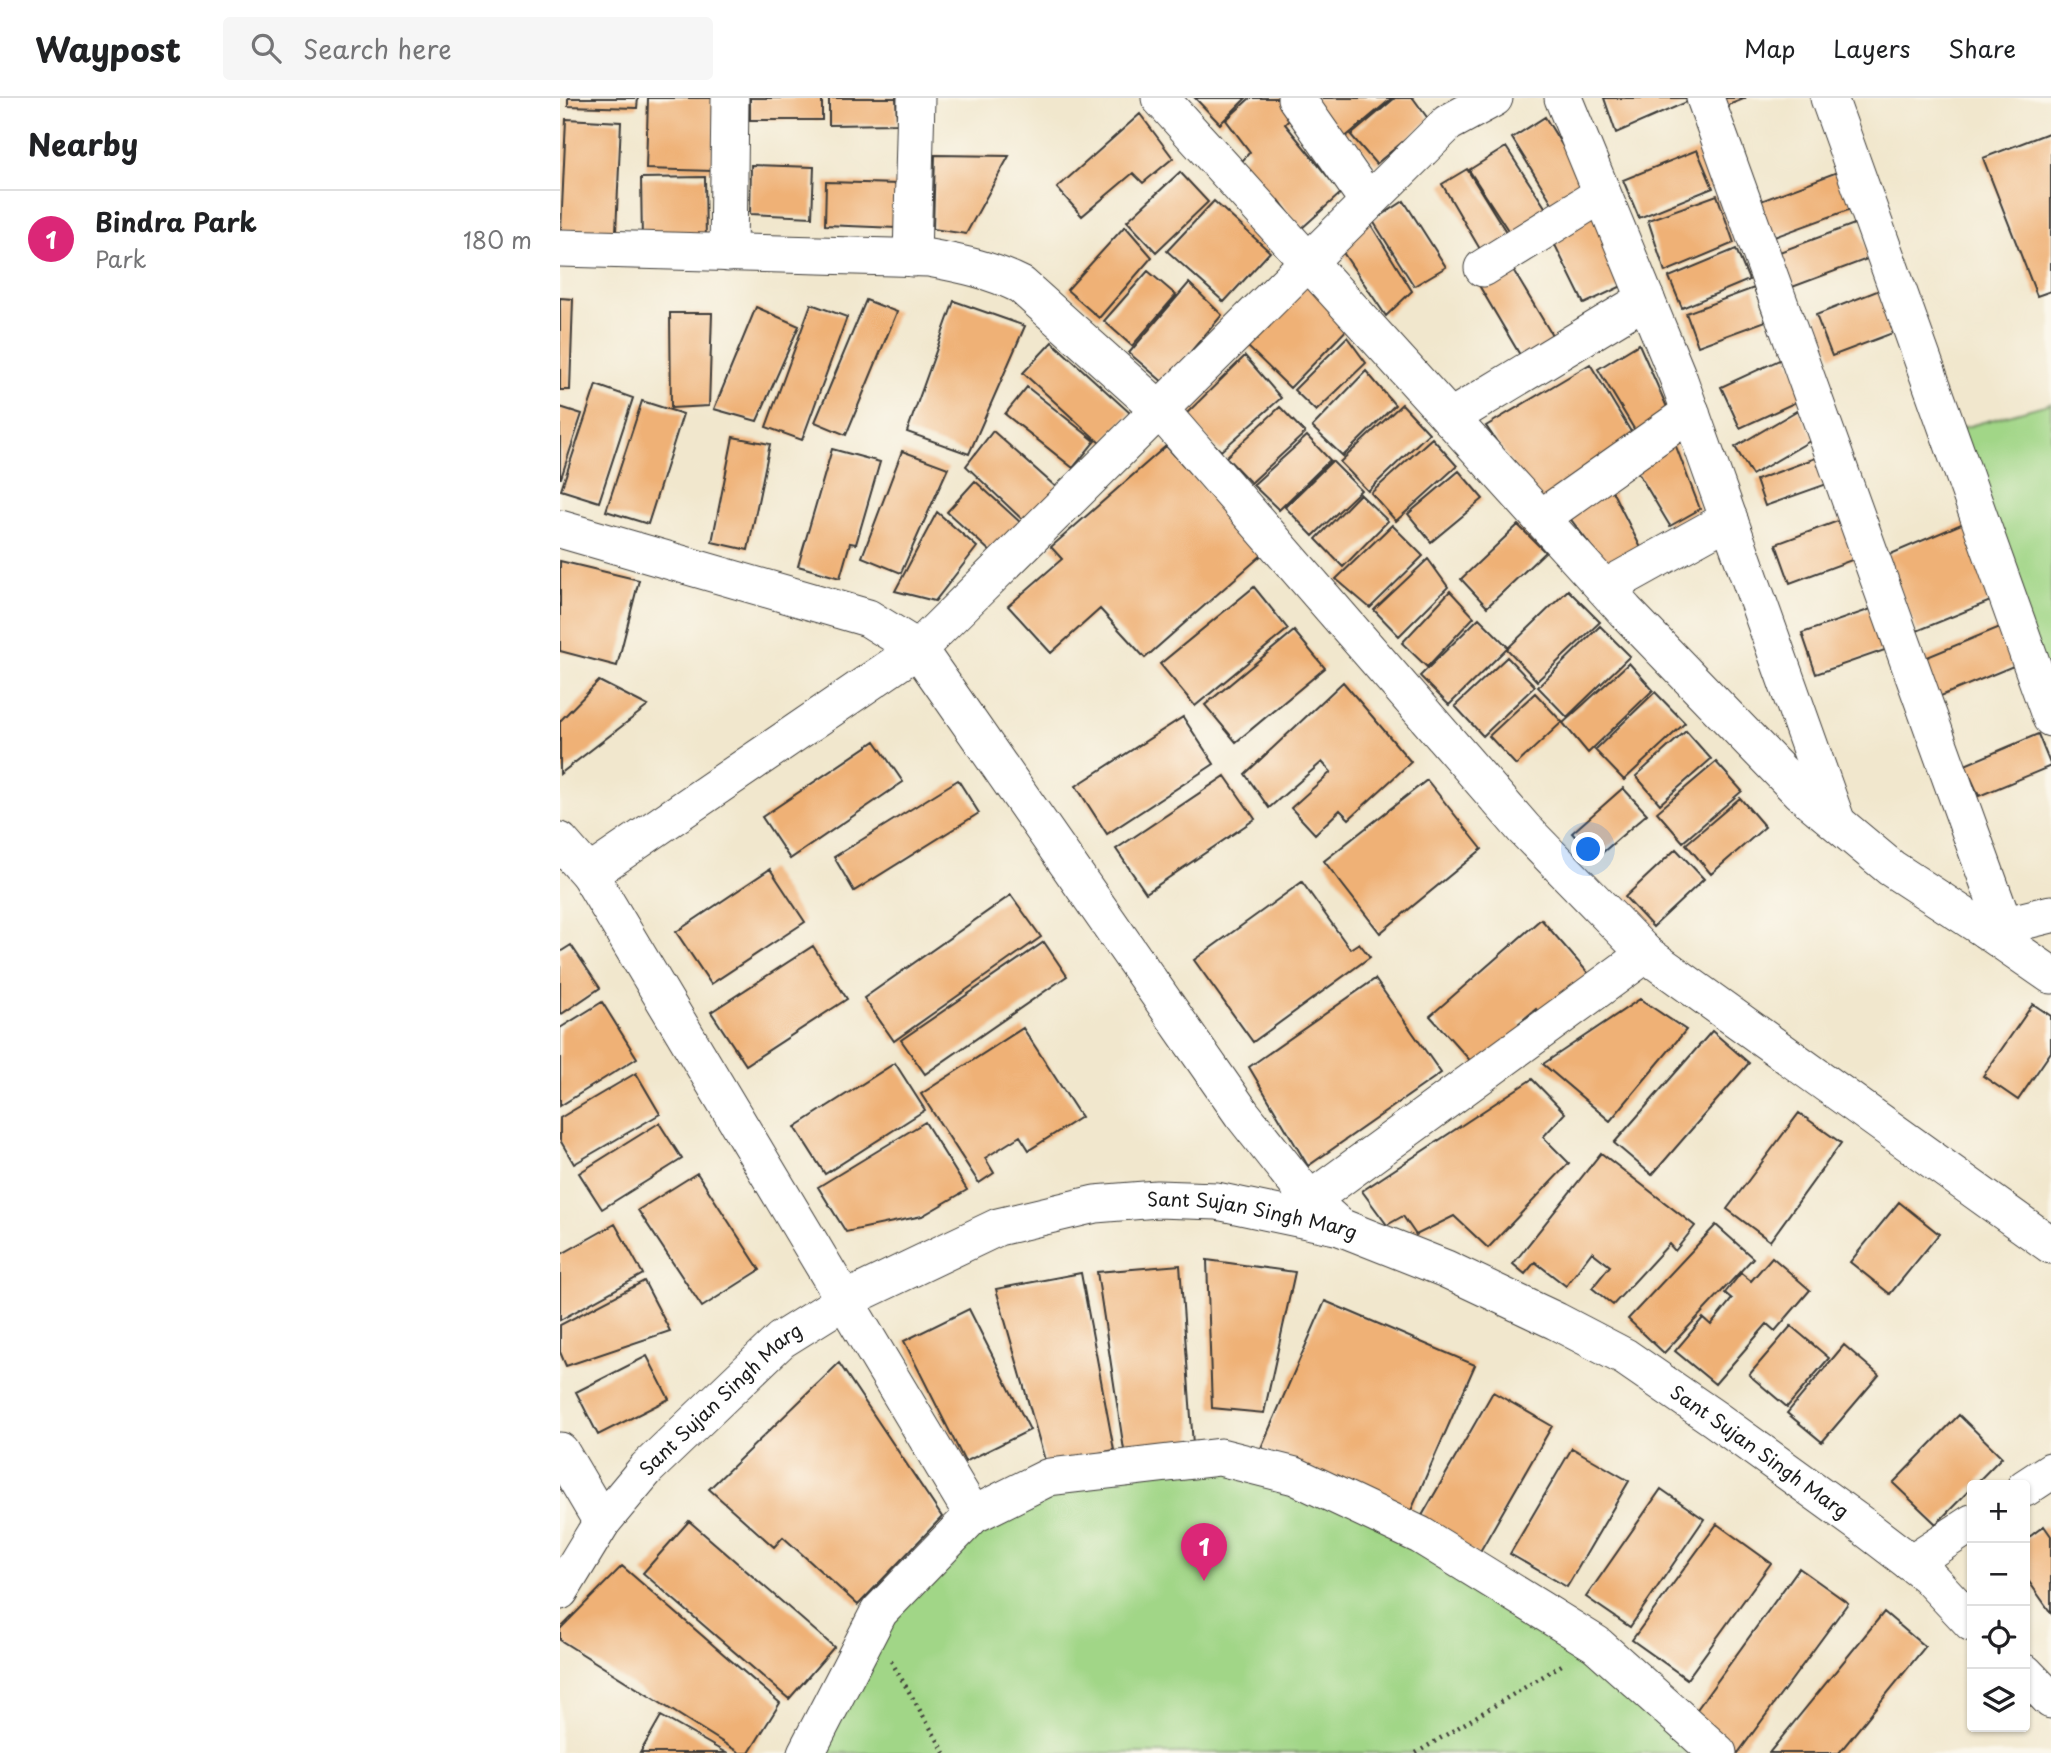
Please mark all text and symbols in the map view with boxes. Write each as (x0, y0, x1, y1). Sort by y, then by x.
search box (223, 17, 713, 80)
text: Waypost (35, 23, 181, 73)
icon: search (247, 29, 285, 67)
text: Search here (303, 29, 452, 68)
text: Map (1744, 30, 1795, 66)
text: Layers (1833, 30, 1910, 66)
text: Share (1948, 30, 2016, 66)
text: Nearby (28, 121, 138, 166)
text: Bindra Park (95, 202, 257, 241)
text: 1 (46, 222, 57, 257)
text: 180 m (463, 222, 532, 257)
text: Park (95, 241, 146, 276)
your location (1571, 832, 1605, 866)
street label: Sant Sujan Singh Marg (1146, 1184, 1362, 1246)
street label: Sant Sujan Singh Marg (632, 1315, 807, 1481)
street label: Sant Sujan Singh Marg (1665, 1377, 1855, 1524)
map controls (1967, 1480, 2030, 1732)
button: + (1967, 1480, 2030, 1543)
pin: 1 (1181, 1523, 1227, 1581)
button: − (1967, 1543, 2030, 1606)
button: locate (1967, 1606, 2030, 1669)
button: layers (1967, 1669, 2030, 1732)

